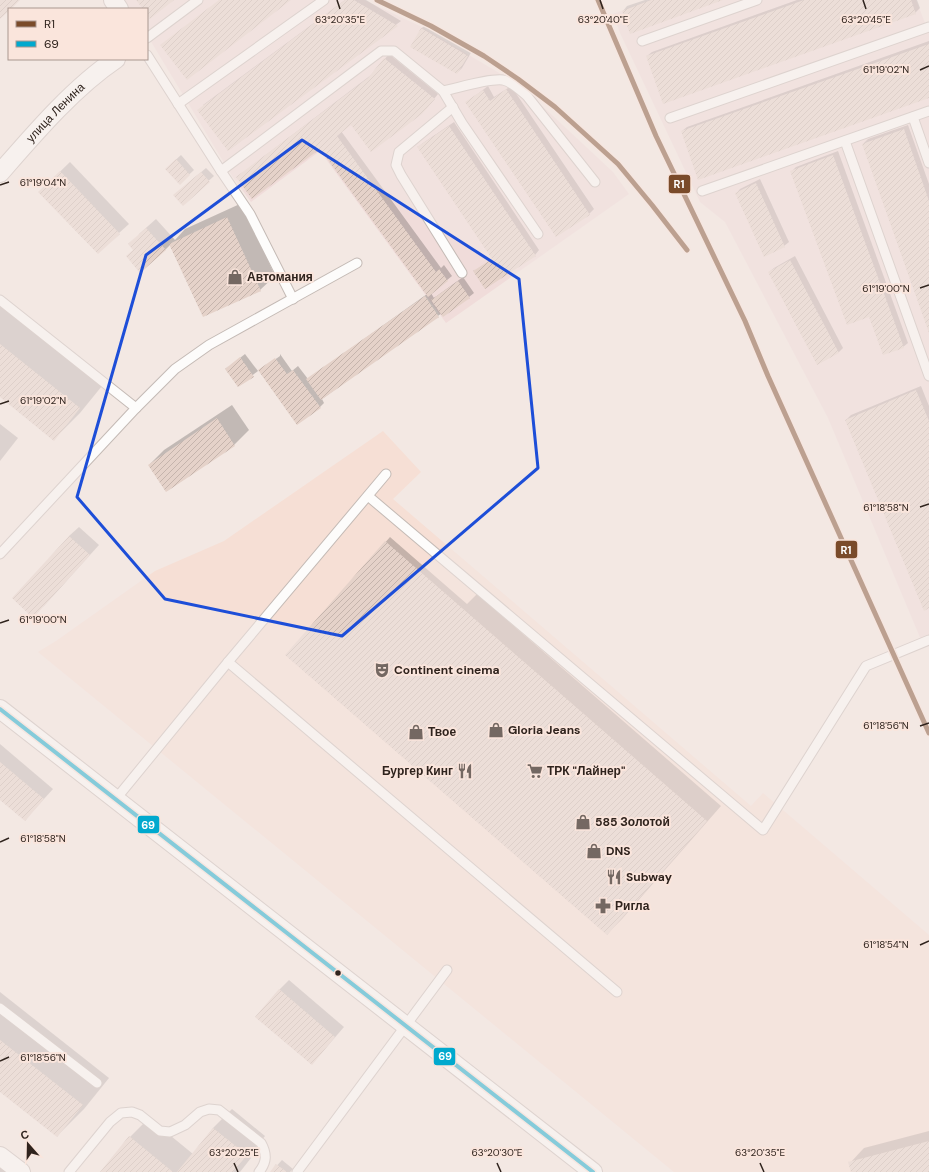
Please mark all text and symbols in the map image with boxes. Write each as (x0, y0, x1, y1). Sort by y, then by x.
legend (8, 8, 148, 60)
text: 63°20'35"E (315, 13, 365, 26)
text: 63°20'40"E (578, 13, 629, 26)
text: 63°20'45"E (841, 13, 891, 26)
text: R1 (44, 16, 55, 32)
text: 69 (44, 36, 59, 52)
text: 61°19'02"N (863, 63, 909, 76)
street label: улица Ленина (23, 79, 88, 146)
line badge: R1 (668, 174, 691, 194)
text: 61°19'04"N (20, 176, 66, 189)
text: R1 (674, 177, 684, 191)
shop icon: Автомания (226, 268, 244, 286)
place label: Автомания (247, 269, 313, 285)
text: 61°19'00"N (862, 282, 910, 295)
text: 61°19'02"N (20, 394, 66, 407)
text: 61°18'58"N (863, 501, 909, 514)
line badge: R1 (835, 540, 858, 559)
text: R1 (841, 543, 851, 557)
text: 61°19'00"N (19, 613, 67, 626)
theatre icon: Continent cinema (373, 661, 391, 679)
place label: Continent cinema (394, 662, 500, 678)
text: 61°18'56"N (863, 719, 909, 732)
shop icon: Gloria Jeans (487, 721, 505, 739)
place label: Gloria Jeans (508, 722, 580, 738)
shop icon: Твое (407, 723, 425, 741)
place label: Твое (428, 724, 456, 740)
restaurant icon: Бургер Кинг (456, 762, 474, 780)
supermarket icon: ТРК "Лайнер" (526, 762, 544, 780)
place label: Бургер Кинг (382, 763, 453, 779)
place label: ТРК "Лайнер" (547, 763, 625, 779)
shop icon: 585 Золотой (574, 813, 592, 831)
place label: 585 Золотой (595, 814, 670, 830)
line badge: 69 (137, 815, 160, 834)
text: 69 (141, 818, 155, 832)
text: 61°18'58"N (20, 832, 66, 845)
shop icon: DNS (585, 842, 603, 860)
place label: DNS (606, 843, 630, 859)
restaurant icon: Subway (605, 868, 623, 886)
place label: Subway (626, 869, 673, 885)
pharmacy icon: Ригла (594, 897, 612, 915)
place label: Ригла (615, 898, 650, 914)
text: 61°18'54"N (863, 938, 909, 951)
unlabelled marker (333, 968, 343, 978)
line badge: 69 (433, 1047, 456, 1066)
text: 69 (438, 1049, 452, 1063)
text: 61°18'56"N (20, 1051, 66, 1064)
north arrow (8, 1124, 48, 1164)
text: С (18, 1127, 31, 1143)
text: 63°20'25"E (209, 1146, 259, 1159)
text: 63°20'30"E (471, 1146, 523, 1159)
text: 63°20'35"E (735, 1146, 785, 1159)

